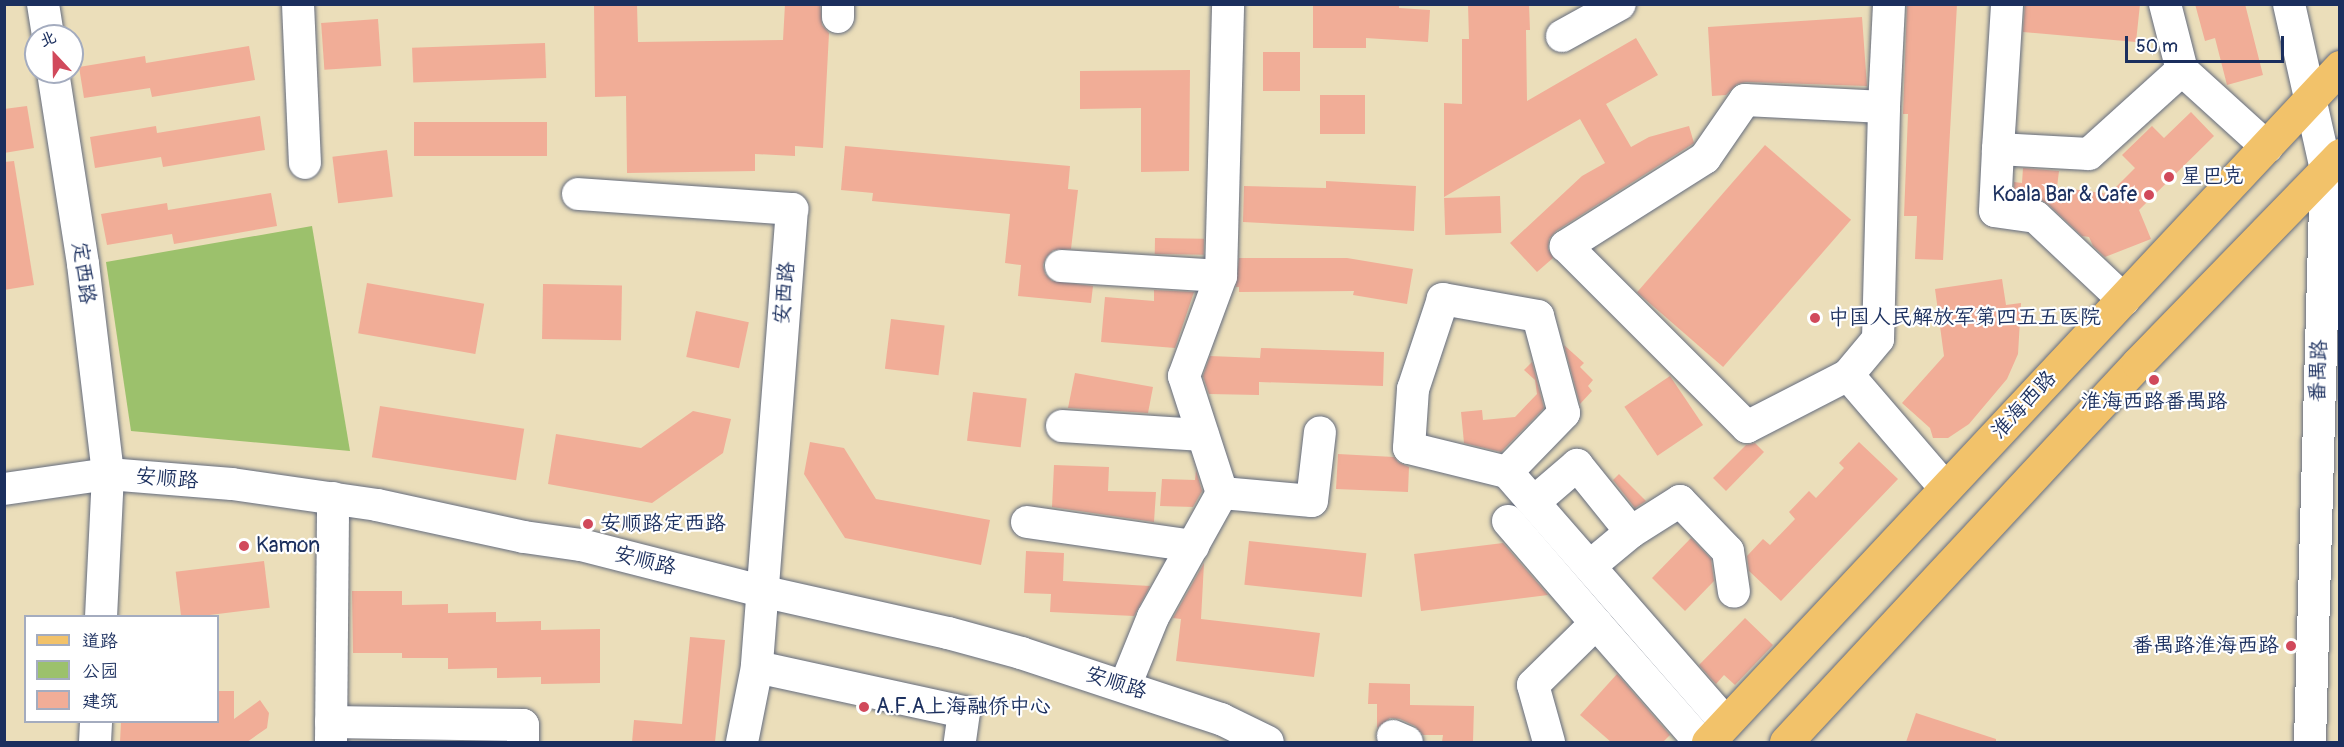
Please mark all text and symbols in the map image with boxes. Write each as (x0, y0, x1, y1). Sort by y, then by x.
north arrow (24, 24, 84, 84)
scale bar (2128, 24, 2287, 62)
text: 北 (37, 27, 59, 51)
text: 50 m (2136, 35, 2178, 58)
place label: 星巴克 (2181, 164, 2244, 190)
marker: 星巴克 (2162, 170, 2176, 184)
place label: Koala Bar & Cafe (1992, 182, 2137, 208)
marker: Koala Bar & Cafe (2142, 188, 2156, 202)
street label: 定西路 (66, 240, 100, 306)
street label: 安西路 (770, 261, 800, 325)
place label: 中国人民解放军第四五五医院 (1828, 305, 2101, 331)
marker: 中国人民解放军第四五五医院 (1806, 309, 1824, 327)
street label: 番禺路 (2305, 339, 2333, 403)
street label: 淮海西路 (1986, 366, 2062, 444)
marker: 淮海西路番禺路 (2147, 373, 2161, 387)
place label: 淮海西路番禺路 (2081, 389, 2227, 415)
street label: 安顺路 (135, 464, 199, 494)
place label: 安顺路定西路 (600, 511, 726, 537)
marker: 安顺路定西路 (581, 517, 595, 531)
place label: Kamon (256, 533, 320, 559)
marker: Kamon (237, 539, 251, 553)
street label: 安顺路 (611, 541, 679, 581)
legend (24, 615, 219, 723)
text: 道路 (82, 630, 118, 653)
place label: 番禺路淮海西路 (2132, 633, 2279, 659)
marker: 番禺路淮海西路 (2284, 639, 2298, 653)
text: 公园 (82, 660, 118, 683)
street label: 安顺路 (1082, 661, 1150, 705)
text: 建筑 (82, 690, 118, 713)
place label: A.F.A上海融侨中心 (876, 694, 1051, 720)
marker: A.F.A上海融侨中心 (857, 700, 871, 714)

